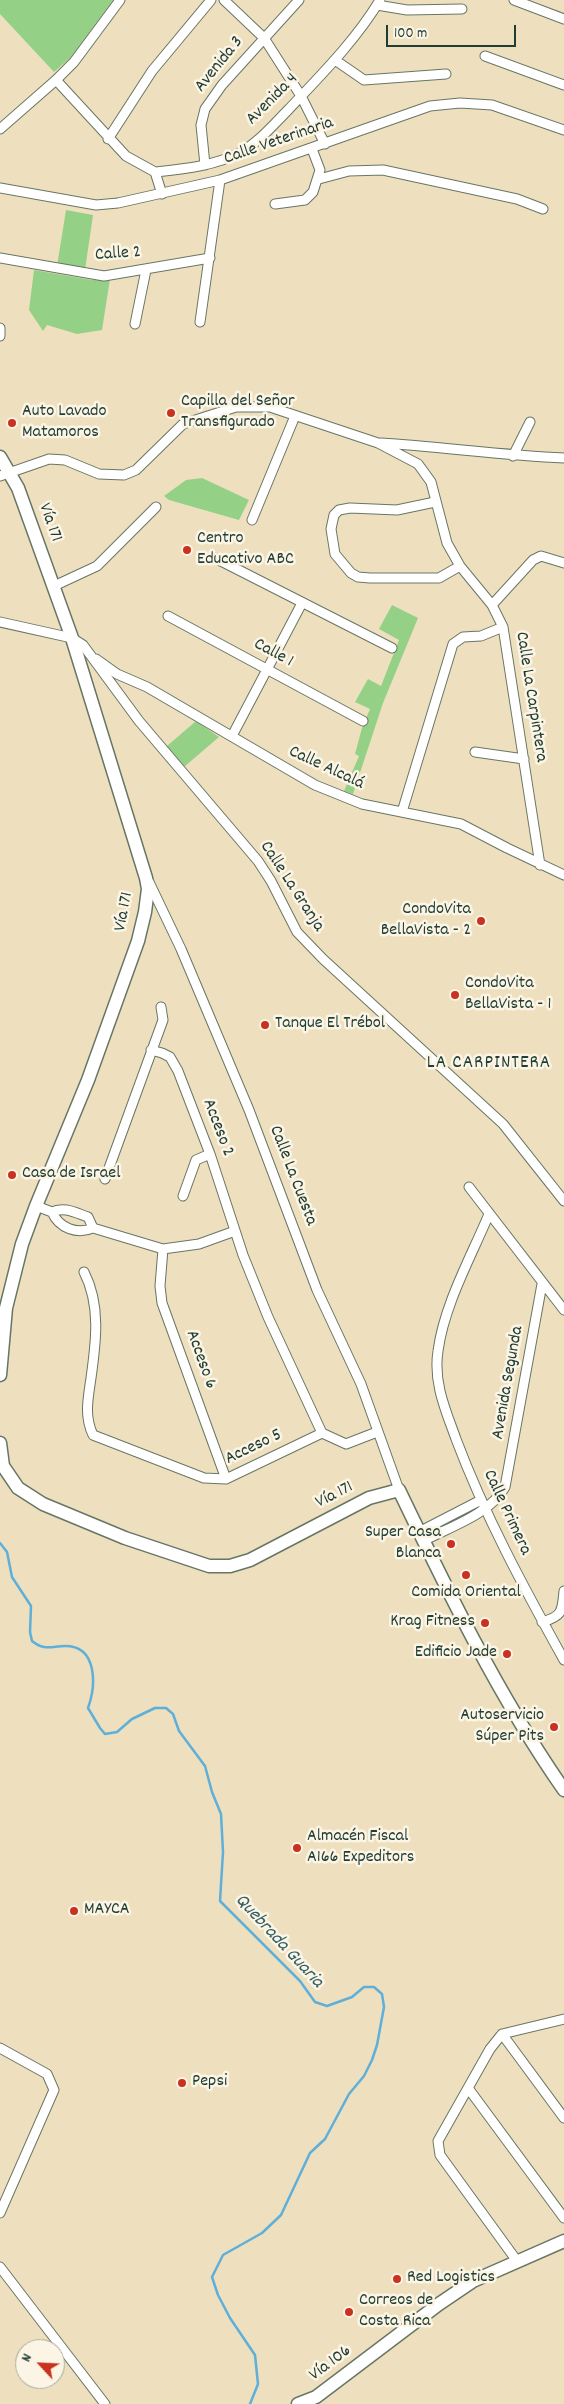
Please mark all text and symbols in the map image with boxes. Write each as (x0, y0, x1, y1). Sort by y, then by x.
scale bar (389, 15, 519, 47)
text: 100 m (394, 23, 427, 45)
street label: Avenida 3 (191, 33, 249, 97)
street label: Avenida 4 (242, 69, 304, 131)
street label: Calle Veterinaria (221, 113, 337, 171)
street label: Calle 2 (94, 243, 142, 267)
place label: Capilla del Señor Transfigurado (181, 392, 295, 434)
place label: Auto Lavado Matamoros (22, 402, 107, 444)
marker: Capilla del Señor Transfigurado (165, 407, 177, 419)
marker: Auto Lavado Matamoros (6, 417, 18, 429)
street label: Vía 171 (32, 501, 66, 545)
place label: Centro Educativo ABC (197, 529, 294, 572)
marker: Centro Educativo ABC (181, 544, 193, 556)
street label: Calle La Carpintera (509, 630, 551, 764)
street label: Calle 1 (249, 635, 297, 673)
street label: Calle Alcalá (285, 742, 367, 796)
street label: Calle La Granja (254, 838, 328, 936)
street label: Vía 171 (111, 891, 139, 933)
place label: CondoVita BellaVista - 2 (381, 900, 471, 942)
marker: CondoVita BellaVista - 2 (475, 915, 487, 927)
place label: CondoVita BellaVista - 1 (465, 974, 551, 1016)
marker: CondoVita BellaVista - 1 (449, 989, 461, 1001)
place label: Tanque El Trébol (275, 1014, 385, 1036)
marker: Tanque El Trébol (259, 1019, 271, 1031)
district label: LA CARPINTERA (425, 1053, 553, 1075)
street label: Acceso 2 (196, 1096, 238, 1160)
street label: Calle La Cuesta (263, 1123, 321, 1229)
place label: Casa de Israel (22, 1164, 120, 1186)
marker: Casa de Israel (6, 1169, 18, 1181)
street label: Avenida Segunda (488, 1325, 530, 1441)
street label: Acceso 6 (179, 1328, 221, 1392)
street label: Acceso 5 (222, 1425, 286, 1471)
street label: Calle Primera (477, 1467, 535, 1559)
street label: Vía 171 (313, 1477, 357, 1515)
place label: Super Casa Blanca (365, 1523, 441, 1566)
marker: Super Casa Blanca (445, 1538, 457, 1550)
marker: Comida Oriental (460, 1569, 472, 1581)
place label: Comida Oriental (411, 1583, 521, 1605)
place label: Krag Fitness (390, 1612, 475, 1634)
marker: Krag Fitness (479, 1617, 491, 1629)
place label: Edificio Jade (415, 1643, 497, 1665)
marker: Edificio Jade (501, 1648, 513, 1660)
place label: Autoservicio Súper Pits (460, 1706, 544, 1748)
marker: Autoservicio Súper Pits (548, 1721, 560, 1733)
place label: Almacén Fiscal A166 Expeditors (307, 1827, 414, 1870)
marker: Almacén Fiscal A166 Expeditors (291, 1842, 303, 1854)
water label: Quebrada Guaria (229, 1890, 327, 1994)
place label: MAYCA (84, 1900, 130, 1922)
marker: MAYCA (68, 1905, 80, 1917)
place label: Pepsi (192, 2072, 227, 2094)
marker: Pepsi (176, 2077, 188, 2089)
place label: Red Logistics (407, 2268, 495, 2290)
marker: Red Logistics (391, 2273, 403, 2285)
place label: Correos de Costa Rica (359, 2291, 433, 2334)
marker: Correos de Costa Rica (343, 2306, 355, 2318)
north arrow (15, 2339, 65, 2389)
street label: Vía 106 (306, 2341, 356, 2387)
text: N (17, 2351, 38, 2365)

